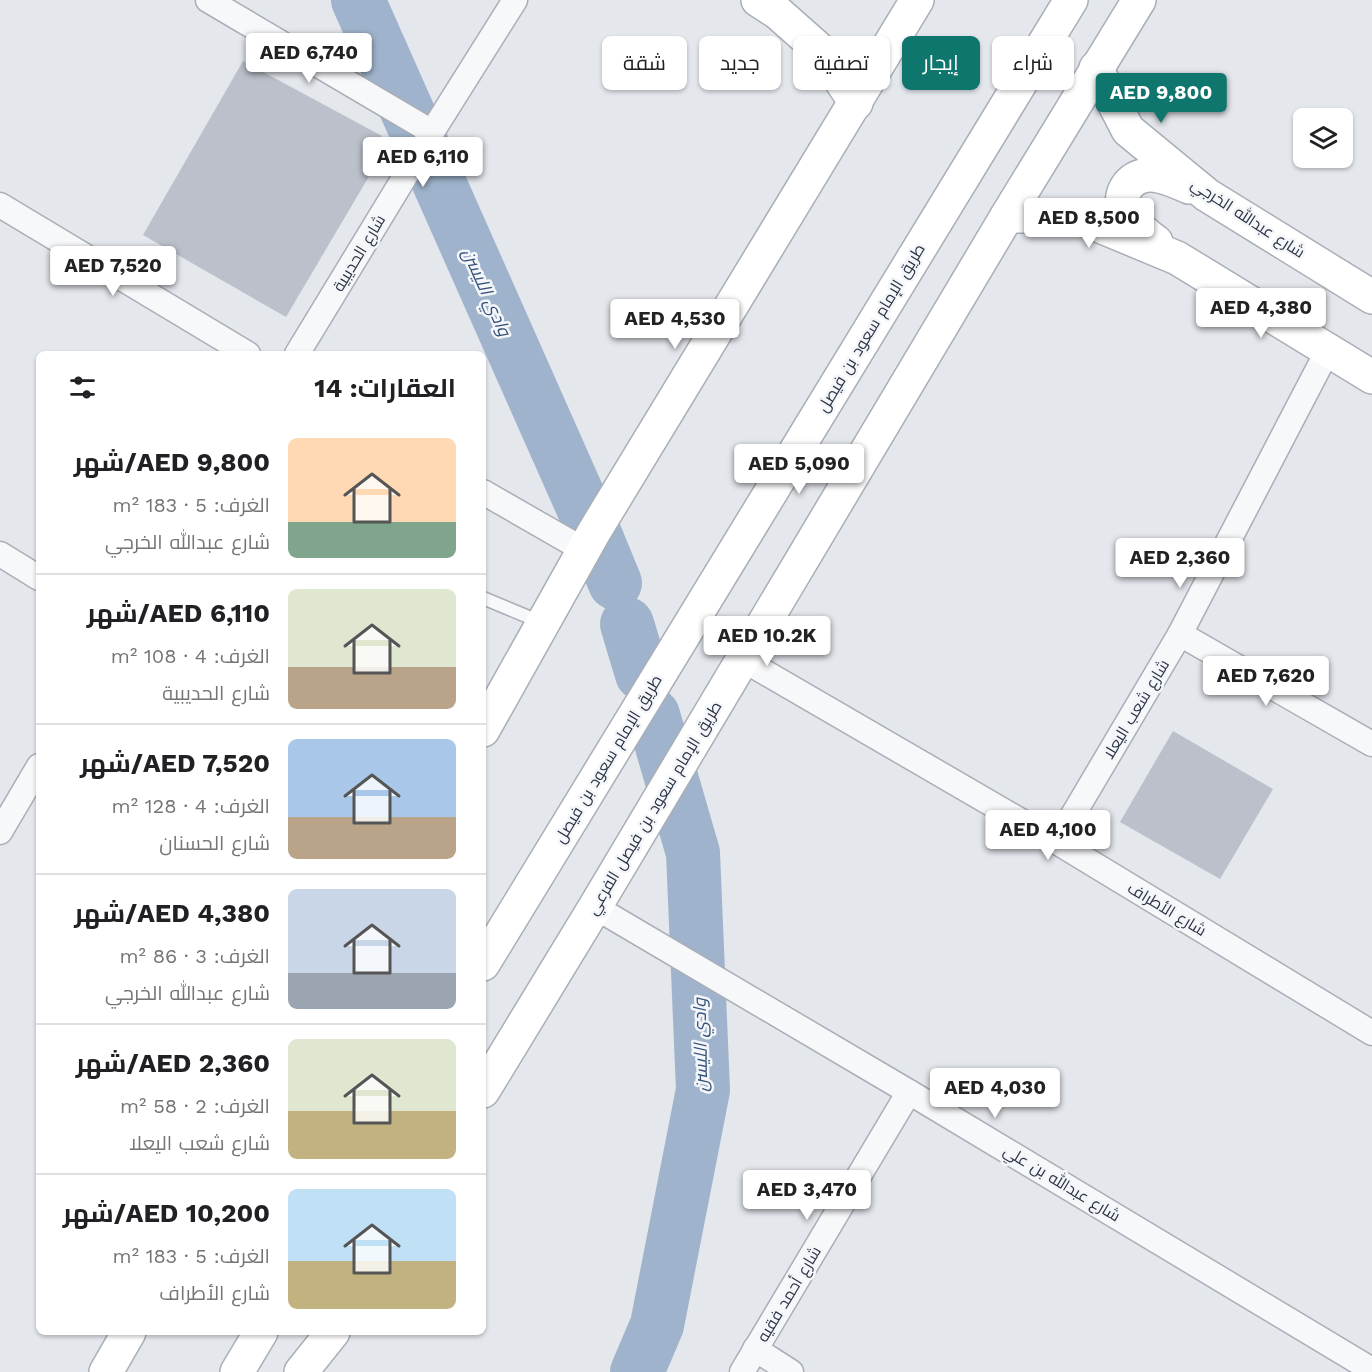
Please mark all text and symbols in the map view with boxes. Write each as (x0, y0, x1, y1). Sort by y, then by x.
pin: AED 6,740 (240, 33, 378, 84)
chip: شقة (602, 36, 687, 90)
chip: جديد (699, 36, 781, 90)
chip: تصفية (793, 36, 890, 90)
chip: إيجار (902, 36, 980, 90)
chip: شراء (992, 36, 1074, 90)
text: AED 6,740 (260, 40, 358, 64)
pin: AED 9,800 (1092, 73, 1230, 124)
text: AED 9,800 (1110, 80, 1212, 104)
map controls (1293, 108, 1353, 168)
button: layers (1293, 108, 1353, 168)
pin: AED 6,110 (354, 137, 492, 188)
text: AED 6,110 (377, 144, 469, 168)
street label: شارع عبدالله الخرجي (1185, 173, 1309, 265)
pin: AED 8,500 (1020, 198, 1158, 249)
text: AED 8,500 (1038, 205, 1140, 229)
street label: شارع الحديبية (329, 211, 391, 296)
street label: طريق الإمام سعود بن فيصل (813, 240, 931, 417)
water label: وادي الليسن (455, 245, 516, 342)
pin: AED 7,520 (44, 246, 182, 297)
text: AED 7,520 (64, 253, 162, 277)
pin: AED 4,380 (1192, 288, 1330, 339)
text: AED 4,380 (1210, 295, 1312, 319)
pin: AED 4,530 (606, 299, 744, 350)
text: AED 4,530 (624, 306, 726, 330)
icon: filters (66, 371, 99, 404)
text: العقارات: 14 (314, 373, 456, 403)
pin: AED 5,090 (730, 444, 868, 495)
text: AED 9,800/شهر (74, 447, 270, 477)
text: AED 5,090 (748, 451, 850, 475)
icon: home (336, 462, 408, 534)
text: الغرف: 5 · 183 m² (113, 493, 270, 517)
text: شارع عبدالله الخرجي (105, 530, 270, 554)
pin: AED 2,360 (1111, 538, 1249, 589)
text: AED 2,360 (1129, 545, 1231, 569)
text: AED 6,110/شهر (87, 598, 270, 628)
icon: home (336, 613, 408, 685)
pin: AED 10.2K (698, 616, 836, 667)
text: AED 10.2K (718, 623, 816, 647)
text: الغرف: 4 · 108 m² (111, 644, 270, 668)
street label: شارع شعب اليعلا (1099, 656, 1175, 763)
pin: AED 7,620 (1197, 656, 1335, 707)
text: AED 7,620 (1217, 663, 1315, 687)
street label: طريق الإمام سعود بن فيصل (550, 671, 668, 848)
text: شارع الحديبية (162, 681, 270, 705)
street label: طريق الإمام سعود بن فيصل الفرعي (583, 698, 729, 920)
text: AED 7,520/شهر (80, 748, 270, 778)
icon: home (336, 763, 408, 835)
text: الغرف: 4 · 128 m² (112, 794, 270, 818)
pin: AED 4,100 (979, 810, 1117, 861)
text: AED 4,100 (999, 817, 1097, 841)
text: شارع الحسنان (159, 831, 270, 855)
street label: شارع الأطراف (1123, 878, 1210, 942)
text: AED 4,380/شهر (74, 898, 270, 928)
icon: home (336, 913, 408, 985)
text: الغرف: 3 · 86 m² (119, 944, 270, 968)
text: شارع عبدالله الخرجي (105, 981, 270, 1005)
water label: وادي الليسن (689, 997, 715, 1092)
text: AED 2,360/شهر (76, 1048, 270, 1078)
icon: home (336, 1063, 408, 1135)
pin: AED 4,030 (926, 1068, 1064, 1119)
text: AED 4,030 (944, 1075, 1046, 1099)
text: الغرف: 2 · 58 m² (120, 1094, 270, 1118)
text: شارع شعب اليعلا (129, 1131, 270, 1155)
street label: شارع عبدالله بن علي (998, 1140, 1124, 1229)
pin: AED 3,470 (738, 1170, 876, 1221)
text: AED 3,470 (757, 1177, 857, 1201)
text: AED 10,200/شهر (63, 1198, 270, 1228)
icon: home (336, 1213, 408, 1285)
street label: شارع أحمد فقيه (753, 1243, 827, 1346)
text: الغرف: 5 · 183 m² (113, 1244, 270, 1268)
text: شارع الأطراف (159, 1281, 270, 1305)

